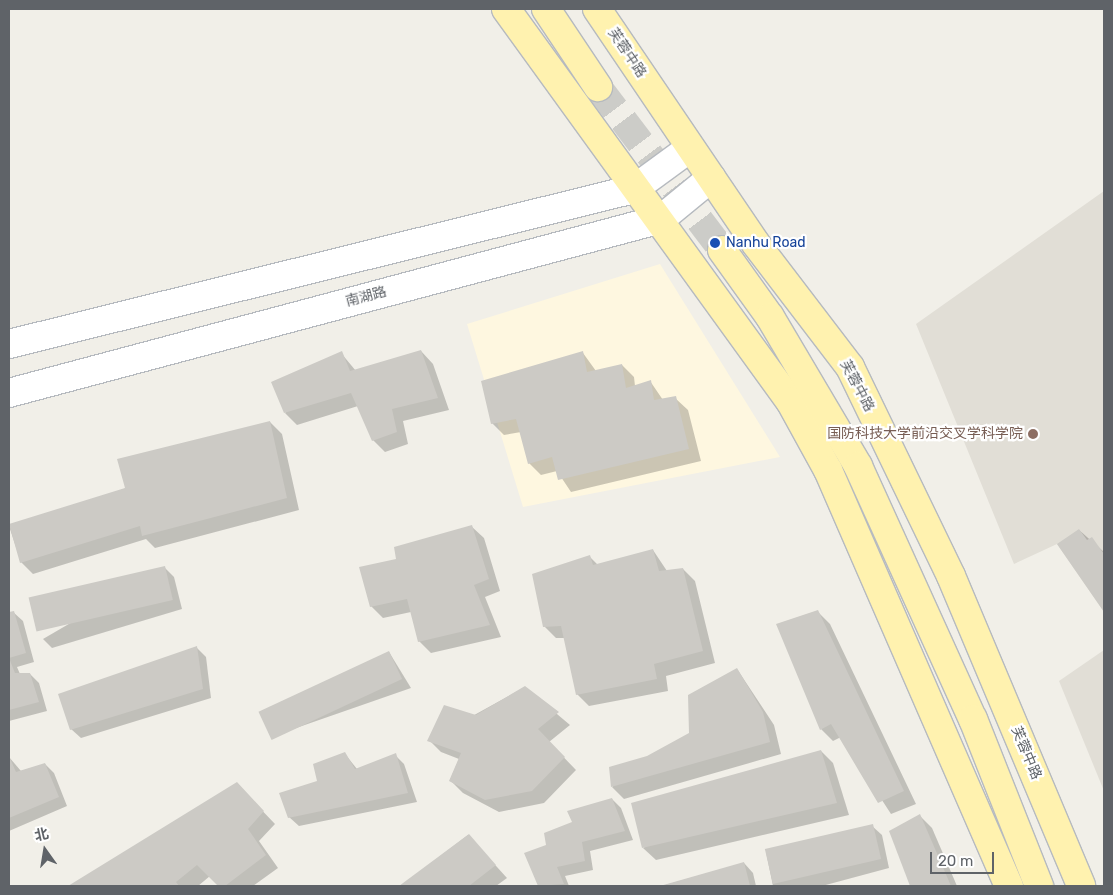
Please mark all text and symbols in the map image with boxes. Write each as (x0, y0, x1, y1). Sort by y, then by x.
street label: 芙蓉中路 (604, 25, 650, 81)
place label: Nanhu Road (726, 235, 806, 251)
marker: Nanhu Road (708, 236, 722, 250)
street label: 南湖路 (344, 283, 388, 311)
street label: 芙蓉中路 (836, 357, 878, 415)
place label: 国防科技大学前沿交叉学科学院 (827, 426, 1023, 442)
marker: 国防科技大学前沿交叉学科学院 (1027, 428, 1039, 440)
street label: 芙蓉中路 (1007, 724, 1045, 782)
north arrow (20, 825, 70, 875)
text: 北 (33, 825, 50, 845)
scale bar (933, 842, 997, 874)
text: 20 m (938, 852, 973, 870)

